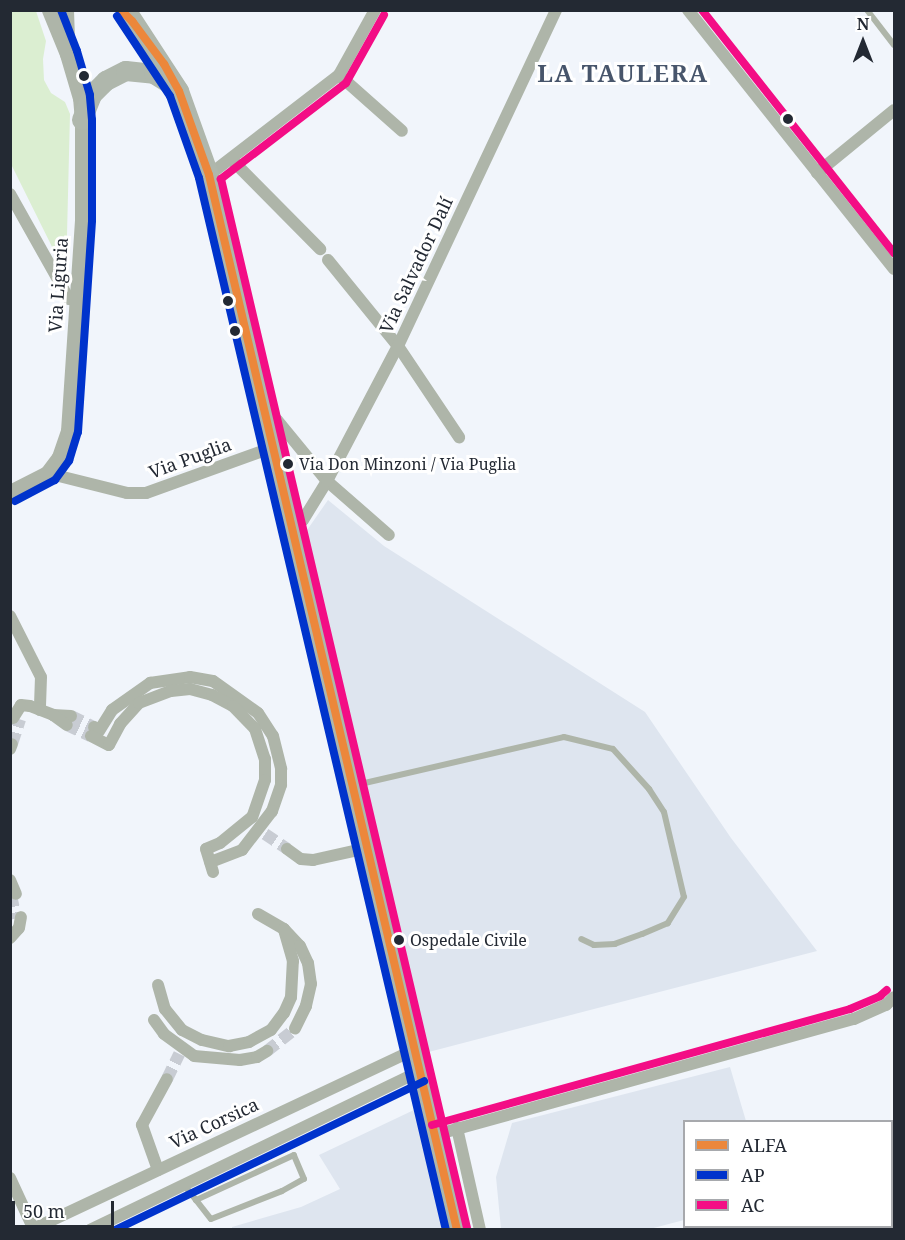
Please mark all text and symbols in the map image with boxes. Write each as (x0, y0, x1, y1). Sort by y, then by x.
north arrow (833, 12, 893, 72)
text: N (857, 13, 869, 35)
district label: LA TAULERA (537, 59, 709, 87)
unlabelled marker (78, 70, 90, 82)
unlabelled marker (782, 113, 794, 125)
street label: Via Salvador Dalí (375, 193, 457, 337)
street label: Via Liguria (44, 237, 72, 333)
unlabelled marker (222, 295, 234, 307)
unlabelled marker (229, 325, 241, 337)
street label: Via Puglia (146, 433, 234, 483)
place label: Via Don Minzoni / Via Puglia (299, 454, 516, 474)
marker: Via Don Minzoni / Via Puglia (282, 458, 294, 470)
place label: Ospedale Civile (410, 930, 527, 950)
marker: Ospedale Civile (393, 934, 405, 946)
street label: Via Corsica (166, 1093, 262, 1153)
legend (683, 1120, 893, 1228)
text: ALFA (741, 1133, 787, 1157)
text: AP (741, 1163, 765, 1187)
scale bar (15, 1189, 117, 1227)
text: AC (741, 1193, 764, 1217)
text: 50 m (23, 1199, 65, 1223)

